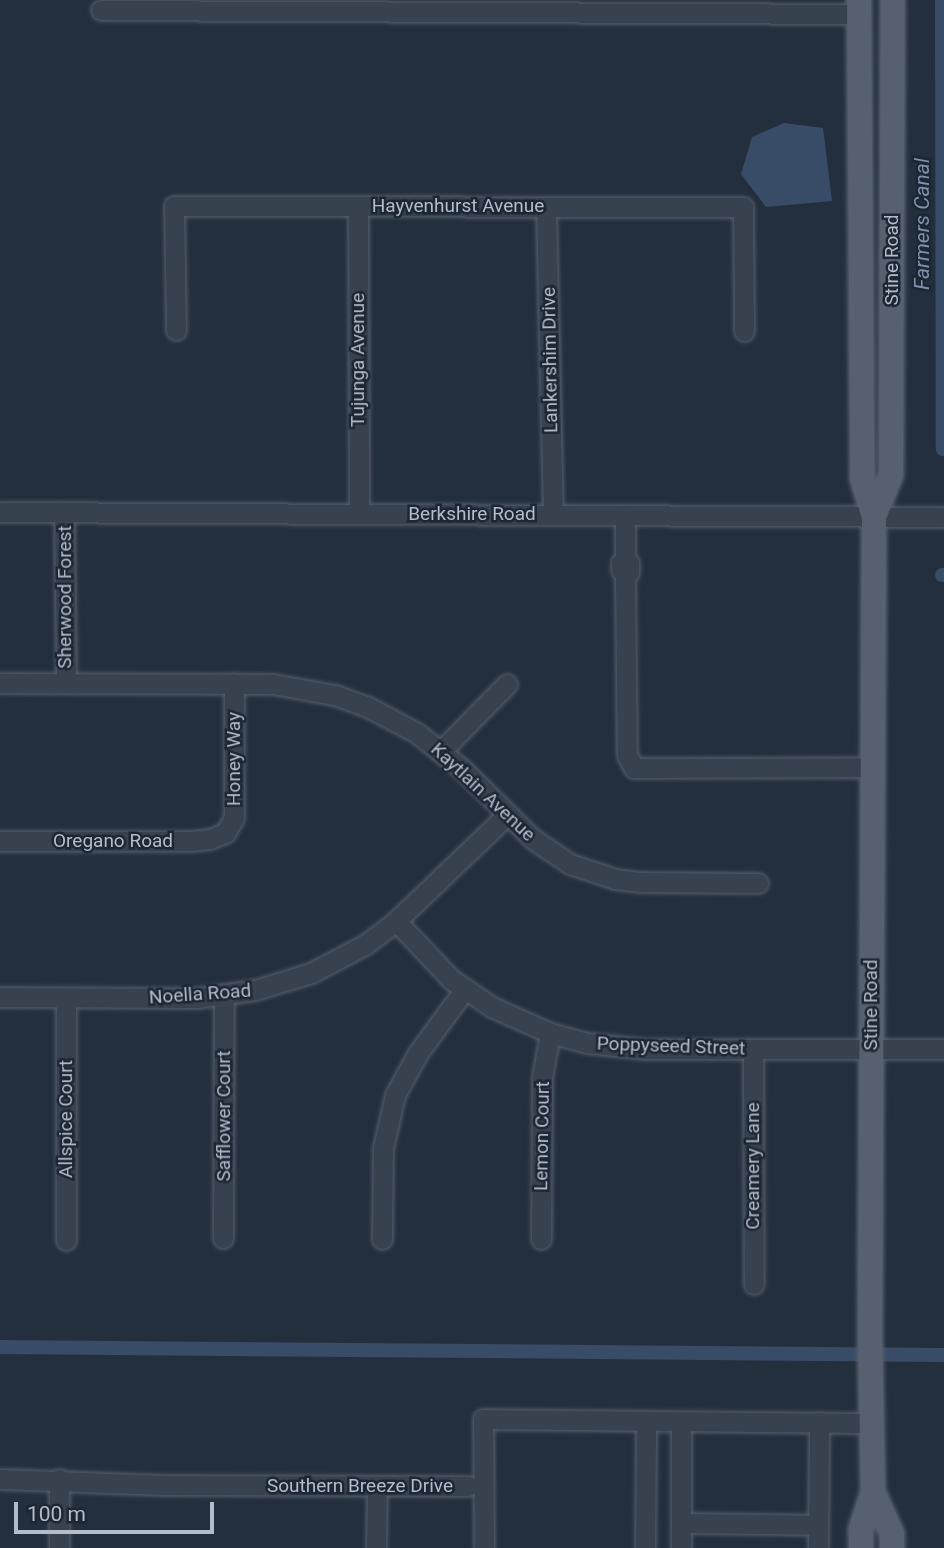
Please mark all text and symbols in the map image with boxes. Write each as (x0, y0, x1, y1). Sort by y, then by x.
water label: Farmers Canal (909, 158, 935, 290)
street label: Hayvenhurst Avenue (372, 195, 544, 217)
street label: Stine Road (881, 215, 903, 305)
street label: Lankershim Drive (537, 287, 563, 433)
street label: Tujunga Avenue (347, 293, 369, 427)
street label: Berkshire Road (408, 503, 536, 525)
street label: Sherwood Forest (54, 525, 76, 669)
street label: Honey Way (223, 712, 245, 806)
street label: Kaytlain Avenue (426, 738, 540, 846)
street label: Oregano Road (53, 830, 173, 852)
street label: Stine Road (860, 960, 882, 1050)
street label: Noella Road (148, 979, 252, 1009)
street label: Poppyseed Street (596, 1032, 746, 1060)
street label: Safflower Court (213, 1051, 235, 1181)
street label: Allspice Court (55, 1060, 77, 1178)
street label: Lemon Court (530, 1081, 554, 1191)
street label: Creamery Lane (742, 1102, 764, 1230)
street label: Southern Breeze Drive (267, 1475, 453, 1497)
scale bar (18, 1488, 217, 1532)
text: 100 m (27, 1502, 86, 1526)

